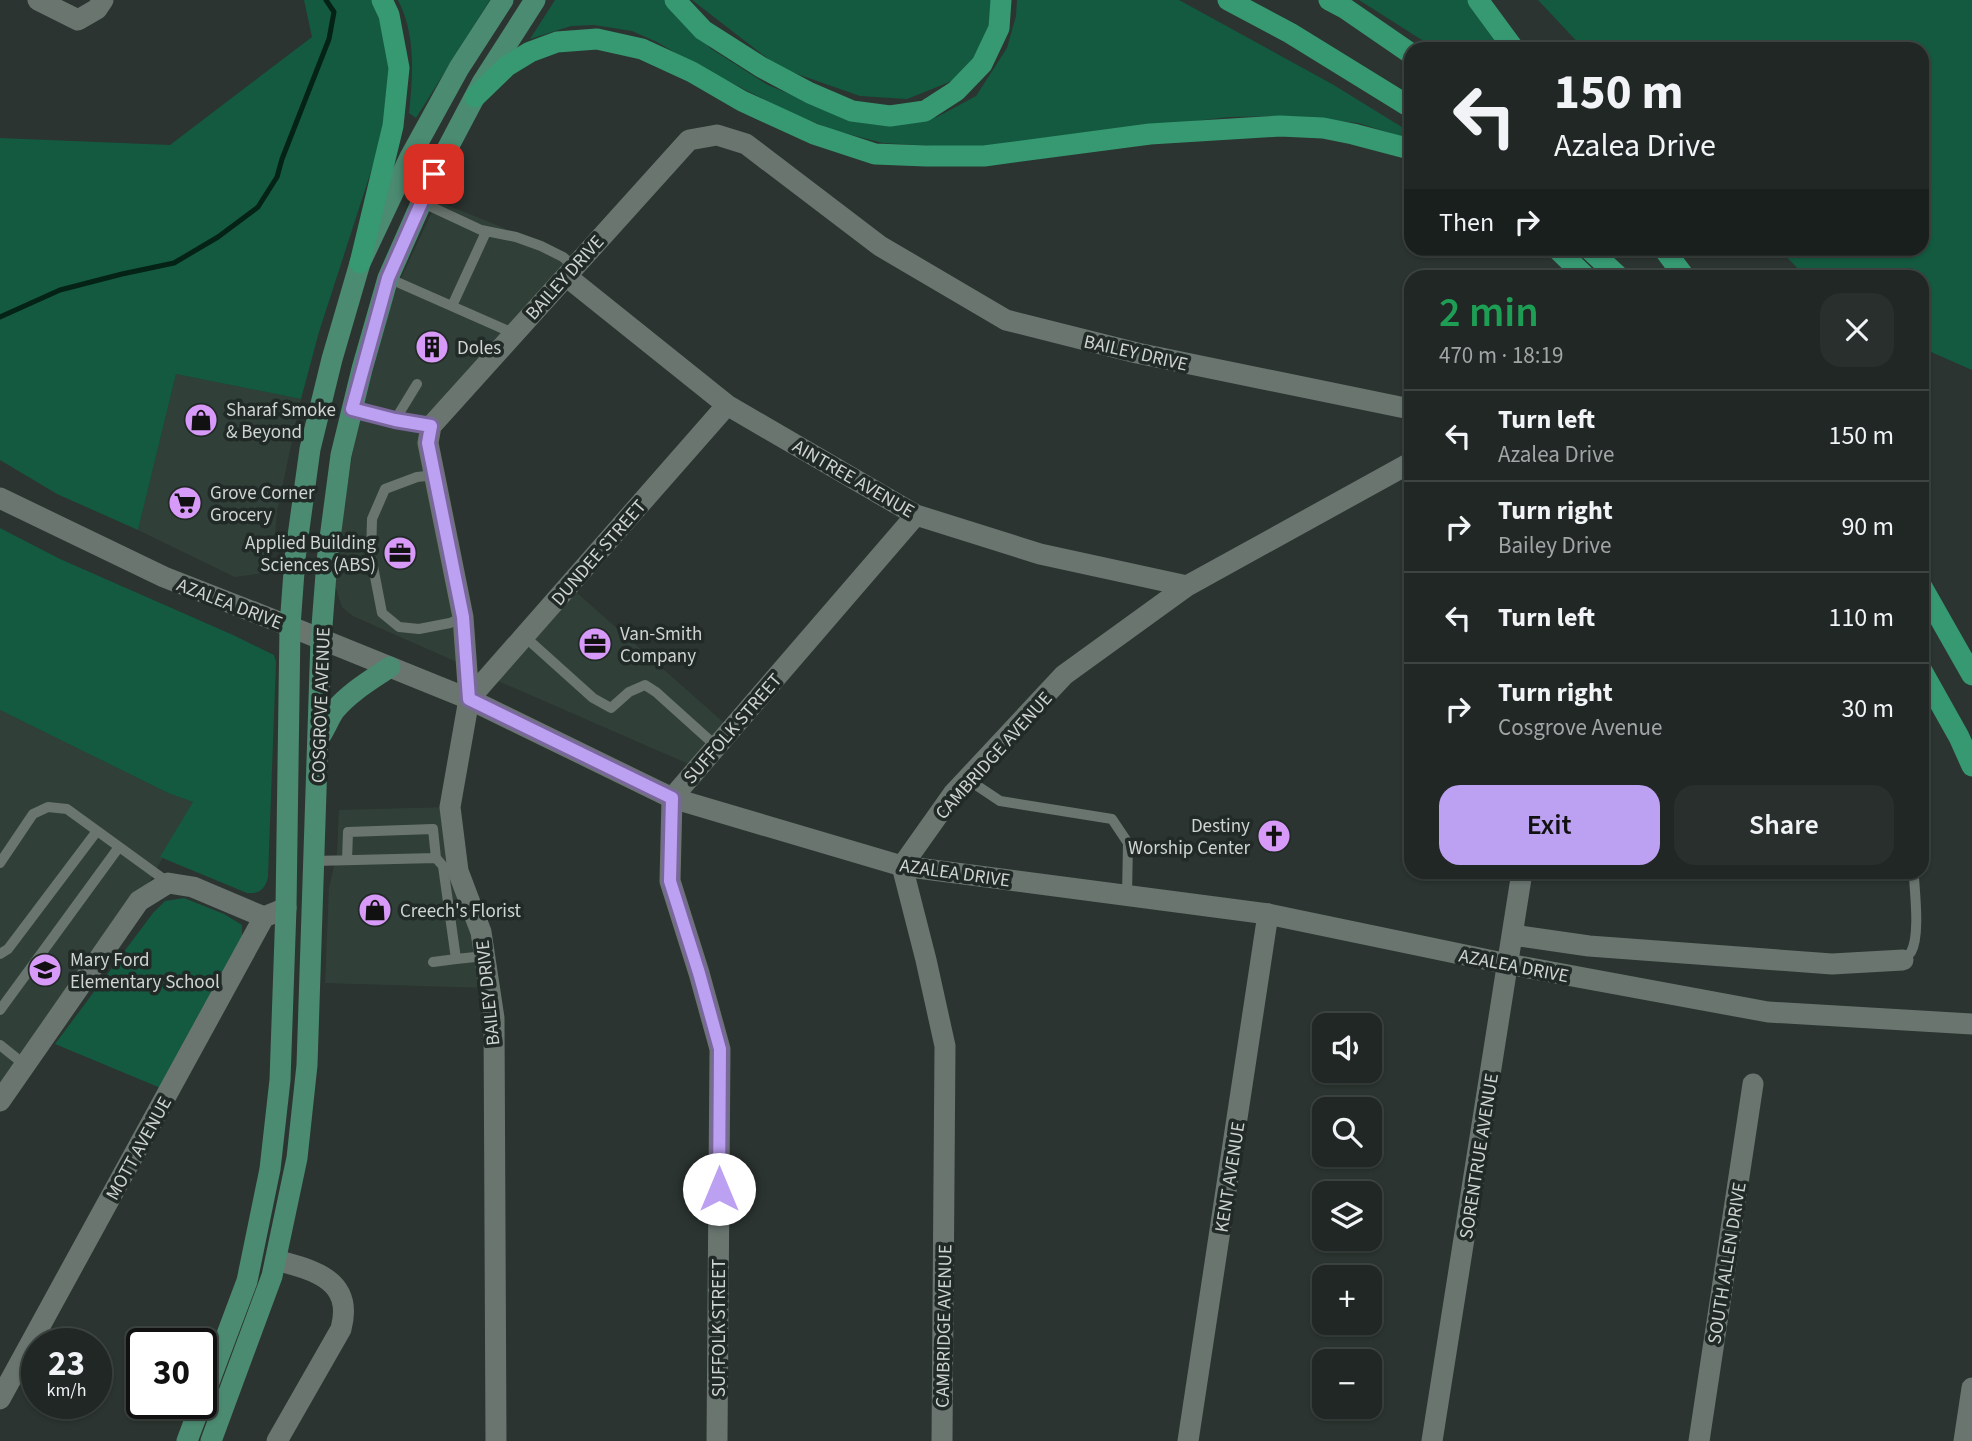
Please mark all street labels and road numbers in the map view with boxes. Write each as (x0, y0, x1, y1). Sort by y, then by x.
street label: BAILEY DRIVE (520, 230, 611, 326)
street label: BAILEY DRIVE (1081, 328, 1190, 379)
street label: AINTREE AVENUE (787, 433, 919, 525)
street label: DUNDEE STREET (545, 494, 653, 612)
street label: AZALEA DRIVE (173, 572, 286, 637)
street label: COSGROVE AVENUE (305, 627, 338, 783)
street label: SUFFOLK STREET (677, 668, 789, 790)
street label: CAMBRIDGE AVENUE (929, 686, 1059, 826)
street label: AZALEA DRIVE (898, 852, 1012, 895)
street label: BAILEY DRIVE (470, 939, 507, 1047)
street label: AZALEA DRIVE (1457, 943, 1571, 990)
street label: SORENTRUE AVENUE (1453, 1071, 1506, 1241)
street label: MOTT AVENUE (100, 1092, 179, 1205)
street label: KENT AVENUE (1208, 1120, 1253, 1235)
street label: SOUTH ALLEN DRIVE (1701, 1180, 1754, 1346)
street label: CAMBRIDGE AVENUE (930, 1244, 959, 1408)
street label: SUFFOLK STREET (706, 1259, 733, 1397)

